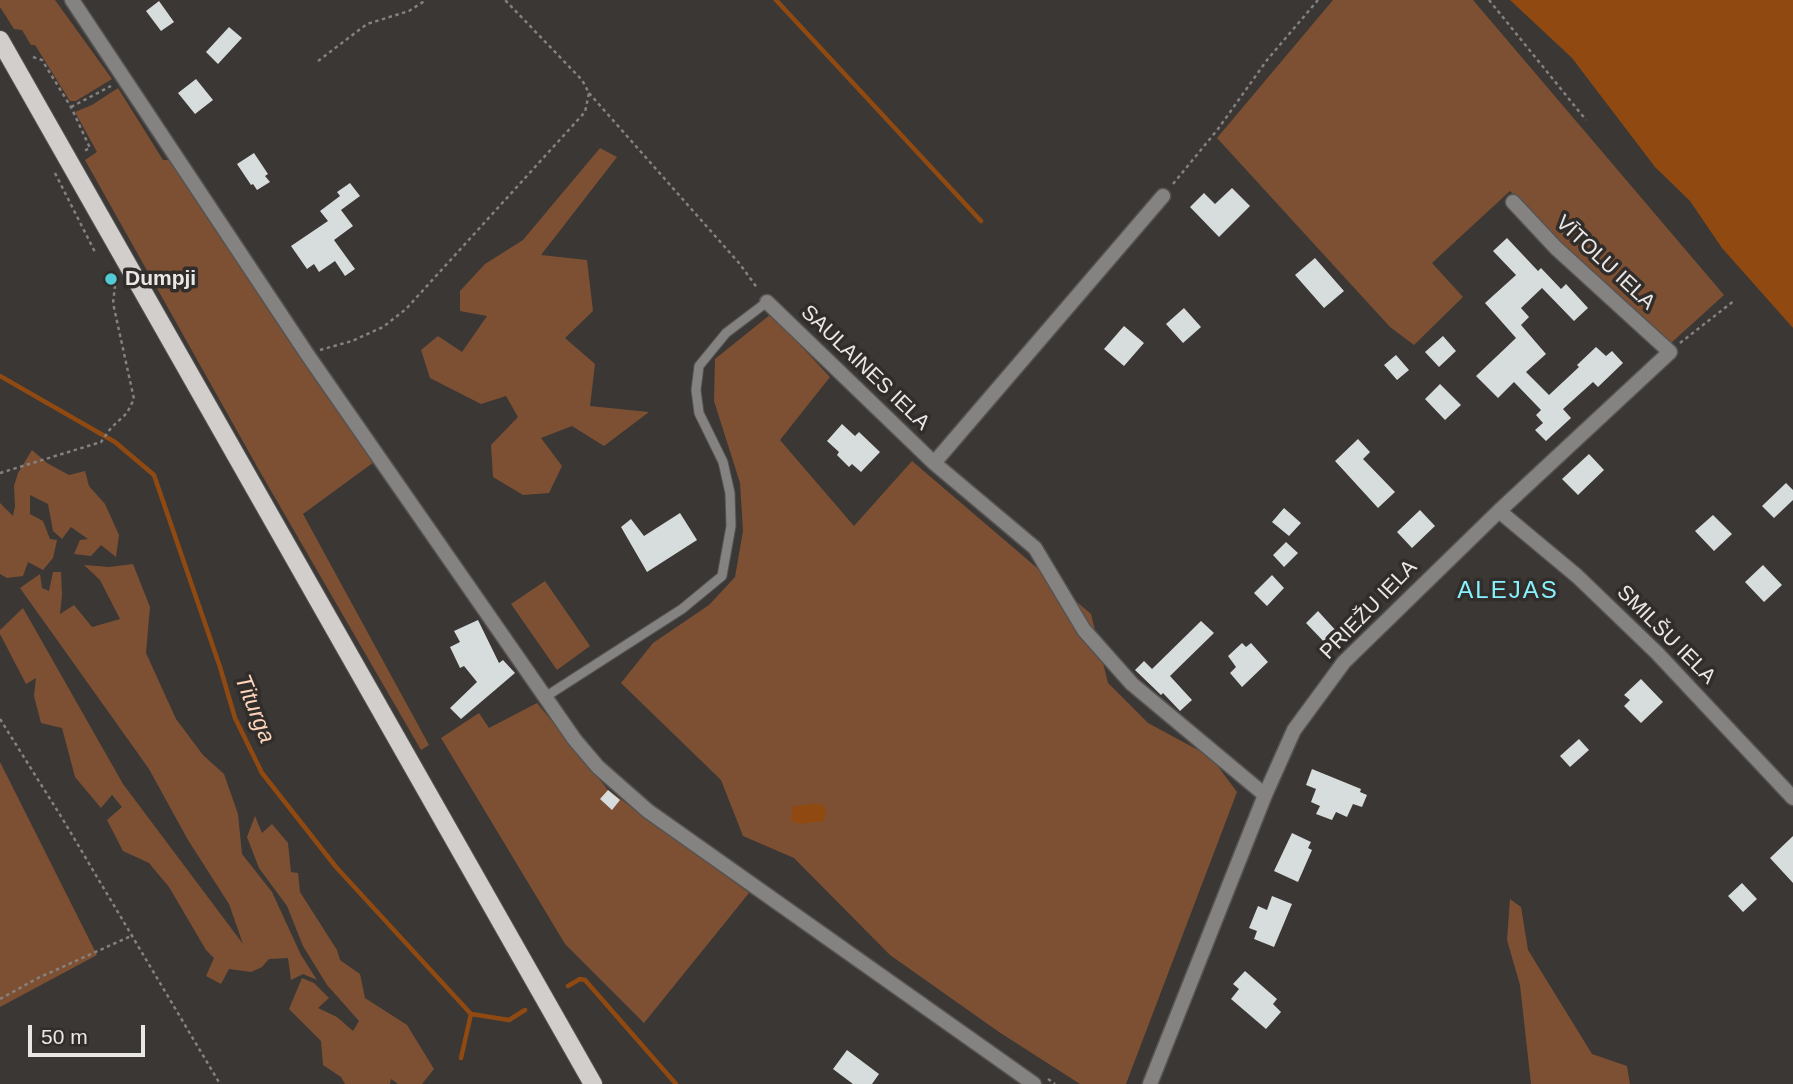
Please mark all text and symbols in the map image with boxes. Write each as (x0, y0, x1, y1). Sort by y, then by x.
street label: VĪTOLU IELA (1550, 211, 1660, 315)
place label: Dumpji (125, 266, 196, 292)
marker: Dumpji (103, 271, 119, 287)
street label: SAULAINES IELA (795, 300, 935, 436)
street label: PRIEŽU IELA (1315, 555, 1423, 665)
district label: ALEJAS (1458, 577, 1558, 605)
street label: SMILŠU IELA (1611, 580, 1721, 690)
water label: Titurga (228, 671, 280, 747)
scale bar (32, 1010, 149, 1054)
text: 50 m (41, 1025, 88, 1048)

